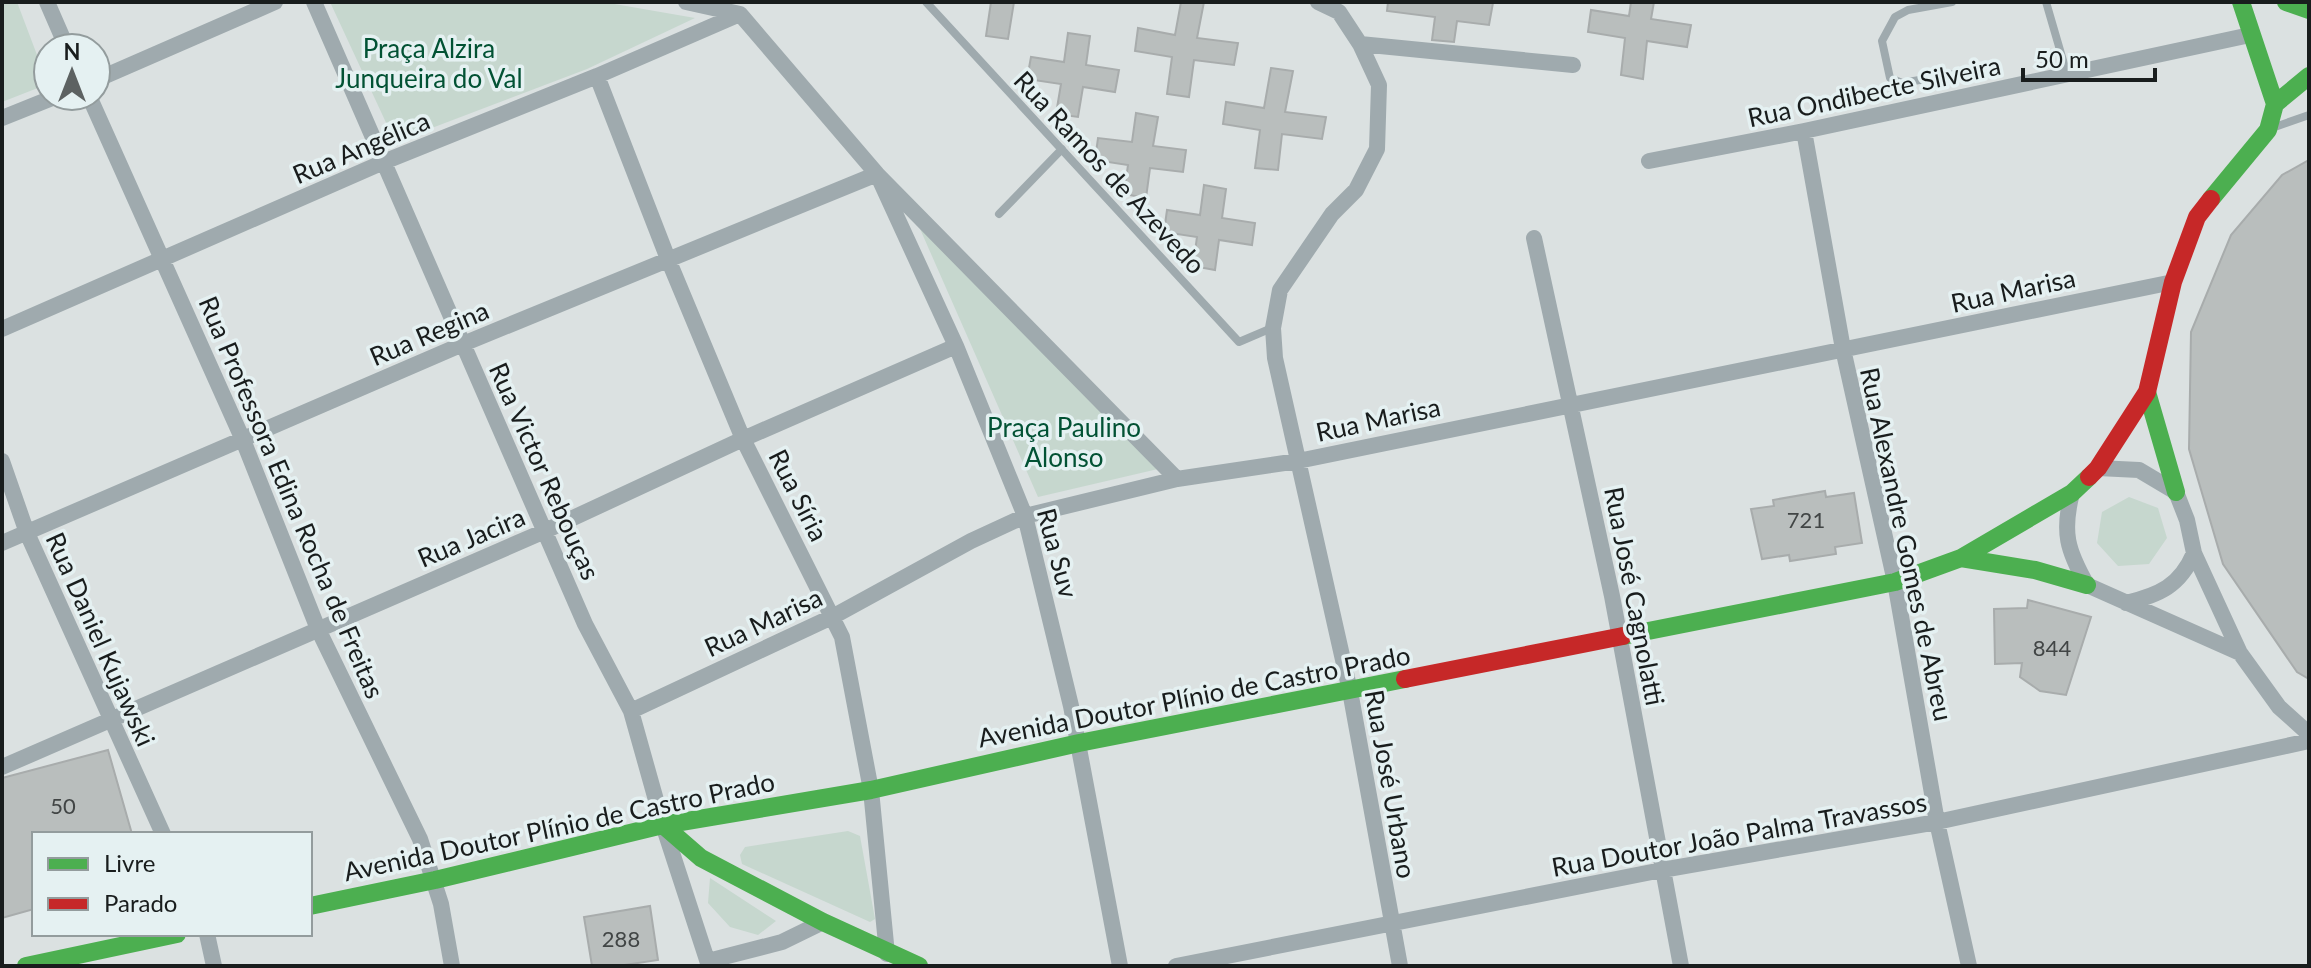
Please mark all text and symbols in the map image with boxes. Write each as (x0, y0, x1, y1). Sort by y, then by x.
north arrow (32, 32, 112, 112)
park label: Praça Alzira Junqueira do Val (335, 32, 523, 94)
scale bar (2023, 32, 2155, 82)
text: N (64, 38, 80, 65)
text: 50 m (2035, 44, 2089, 73)
street label: Rua Ondibecte Silveira (1745, 49, 2003, 133)
street label: Rua Ramos de Azevedo (1008, 64, 1212, 280)
street label: Rua Angélica (288, 104, 434, 190)
street label: Rua Marisa (1948, 261, 2078, 319)
street label: Rua Professora Edina Rocha de Freitas (192, 291, 392, 703)
street label: Rua Regina (365, 294, 493, 372)
street label: Rua Victor Rebouças (483, 357, 607, 585)
street label: Rua Alexandre Gomes de Abreu (1854, 364, 1960, 724)
street label: Rua Marisa (1313, 390, 1443, 448)
park label: Praça Paulino Alonso (987, 411, 1141, 473)
street label: Rua Síria (762, 444, 836, 546)
street label: Rua José Cagnolatti (1598, 484, 1672, 708)
street label: Rua Jacira (413, 500, 529, 574)
street label: Rua Suv (1031, 505, 1085, 602)
house number: 721 (1787, 506, 1825, 533)
street label: Rua Daniel Kujawski (39, 527, 163, 751)
street label: Rua Marisa (699, 581, 827, 663)
house number: 844 (2033, 634, 2071, 661)
street label: Avenida Doutor Plínio de Castro Prado (975, 638, 1413, 754)
street label: Rua José Urbano (1359, 687, 1423, 881)
street label: Avenida Doutor Plínio de Castro Prado (341, 765, 777, 887)
street label: Rua Doutor João Palma Travassos (1549, 785, 1929, 883)
house number: 50 (50, 792, 76, 819)
legend (32, 832, 312, 936)
text: Livre (104, 848, 155, 877)
text: Parado (104, 888, 177, 917)
house number: 288 (602, 925, 640, 952)

